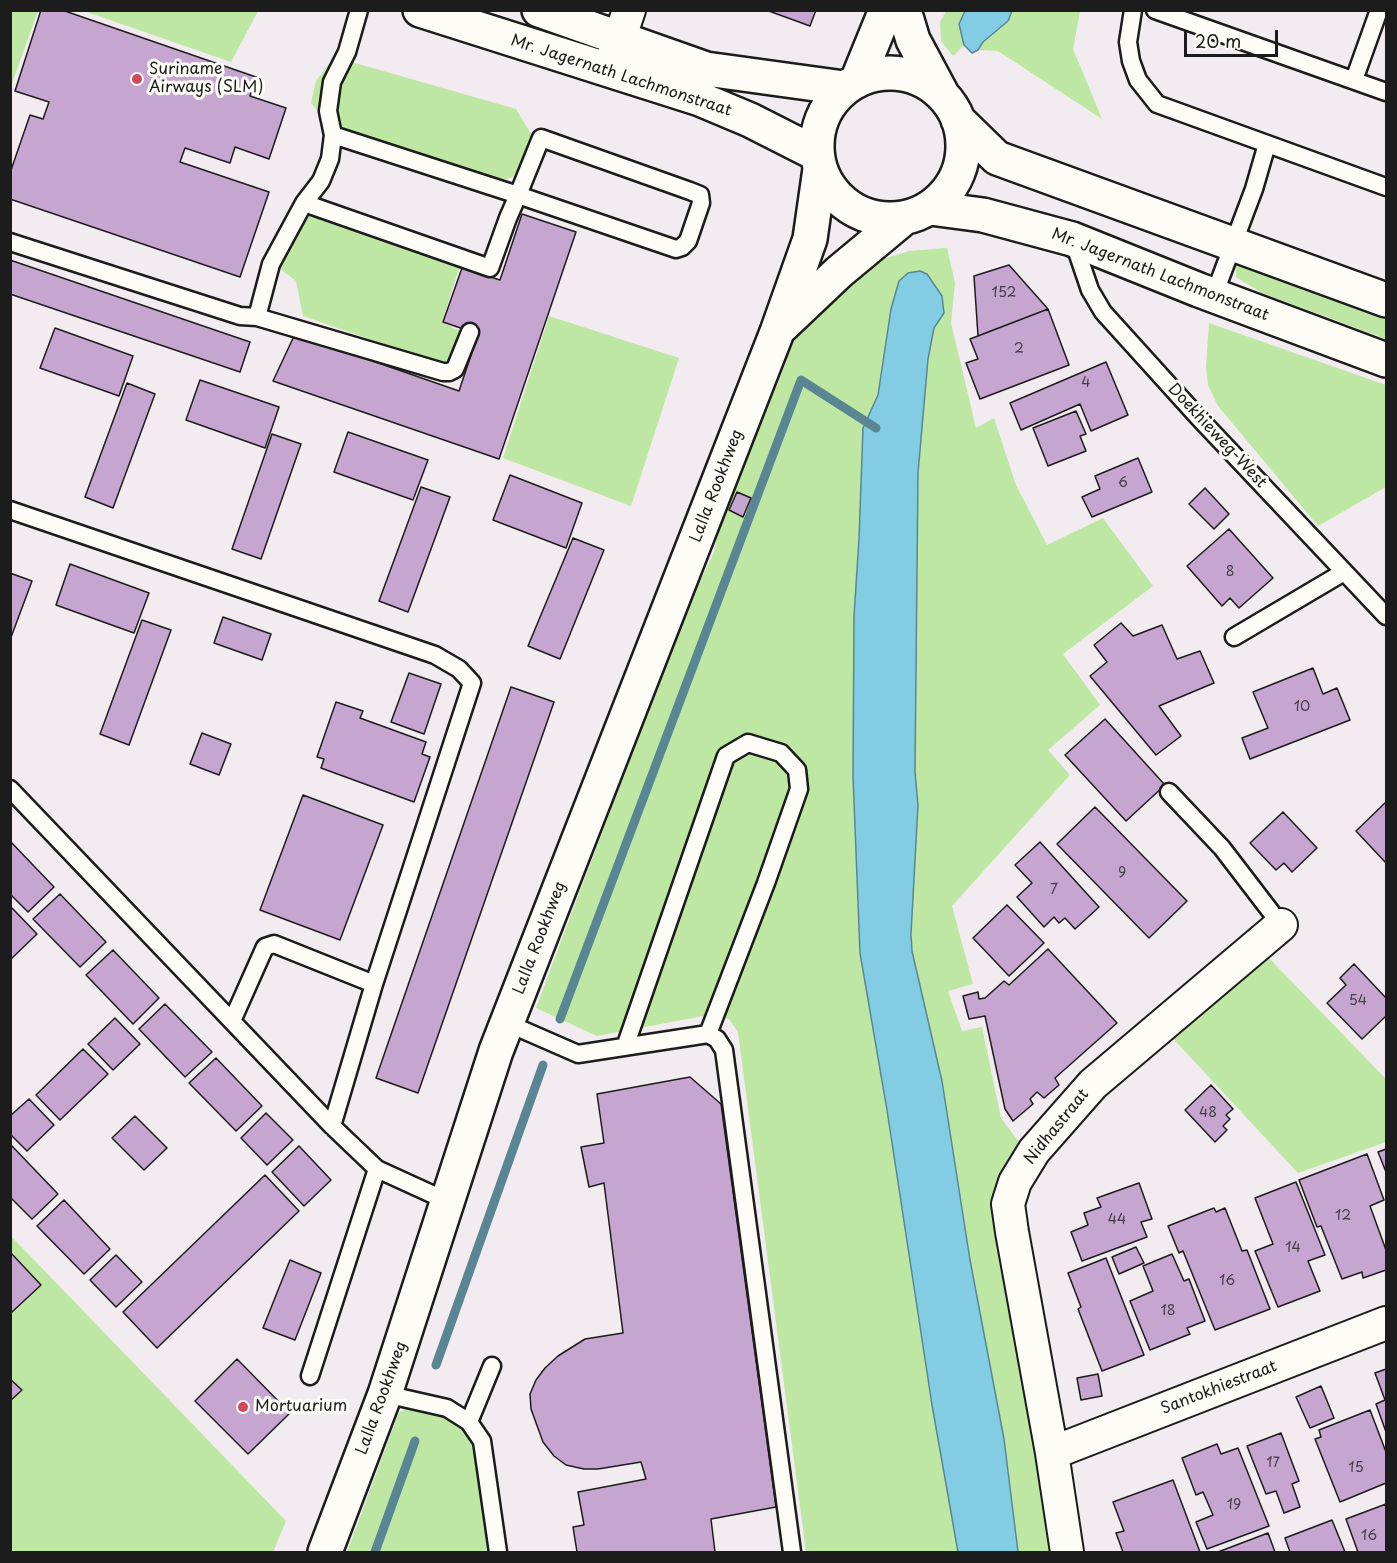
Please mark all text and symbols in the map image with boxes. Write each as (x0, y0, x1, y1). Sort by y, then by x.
scale bar (1187, 18, 1282, 56)
text: 20 m (1195, 27, 1241, 54)
street label: Mr. Jagernath Lachmonstraat (508, 31, 734, 121)
place label: Suriname Airways (SLM) (149, 60, 264, 98)
marker: Suriname Airways (SLM) (130, 72, 144, 86)
street label: Mr. Jagernath Lachmonstraat (1049, 225, 1271, 325)
house number: 152 (992, 285, 1016, 301)
house number: 2 (1014, 341, 1024, 357)
house number: 4 (1081, 375, 1091, 391)
street label: Doekhieweg-West (1164, 380, 1270, 492)
street label: Lalla Rookhweg (687, 427, 747, 545)
house number: 6 (1118, 475, 1128, 491)
house number: 8 (1226, 564, 1234, 580)
house number: 10 (1294, 699, 1310, 715)
house number: 9 (1118, 865, 1126, 881)
street label: Lalla Rookhweg (510, 879, 570, 997)
house number: 7 (1050, 882, 1058, 898)
house number: 54 (1349, 993, 1367, 1009)
street label: Nidhastraat (1021, 1085, 1093, 1169)
house number: 48 (1199, 1105, 1217, 1121)
house number: 12 (1335, 1208, 1351, 1224)
house number: 44 (1108, 1212, 1126, 1228)
house number: 14 (1285, 1240, 1301, 1256)
house number: 16 (1219, 1273, 1235, 1289)
house number: 18 (1160, 1303, 1176, 1319)
street label: Lalla Rookhweg (353, 1339, 411, 1457)
street label: Santokhiestraat (1158, 1357, 1280, 1419)
place label: Mortuarium (255, 1397, 347, 1417)
marker: Mortuarium (236, 1400, 250, 1414)
house number: 17 (1266, 1455, 1280, 1471)
house number: 15 (1348, 1460, 1364, 1476)
house number: 19 (1227, 1497, 1241, 1513)
house number: 16 (1361, 1528, 1377, 1544)

